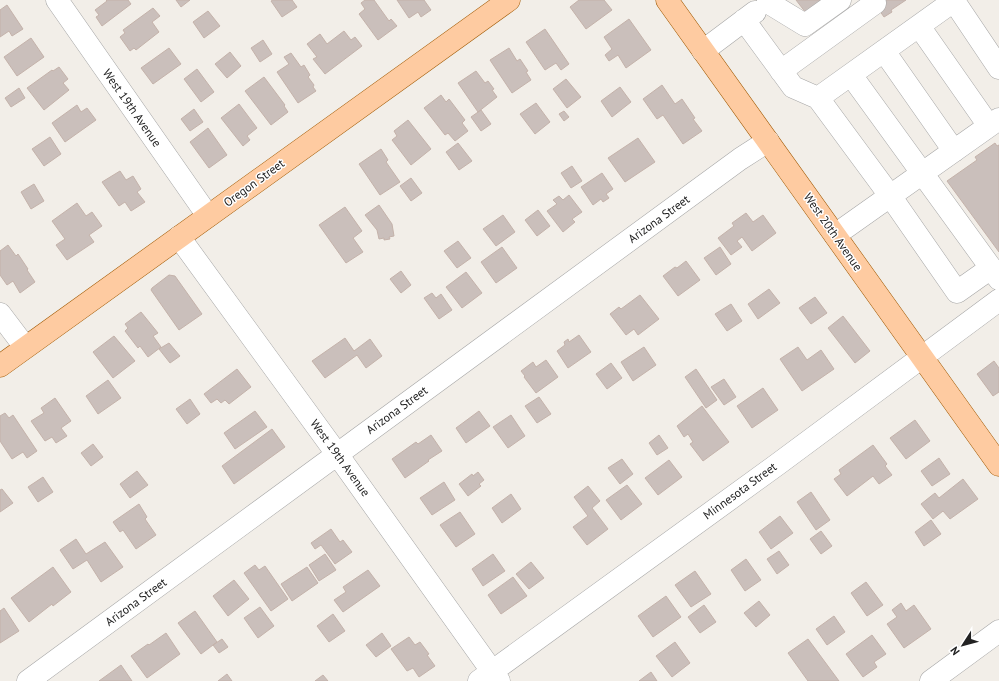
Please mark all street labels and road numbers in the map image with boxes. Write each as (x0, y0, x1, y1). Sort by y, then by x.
street label: West 19th Avenue (100, 66, 165, 150)
street label: Oregon Street (220, 156, 287, 210)
street label: West 20th Avenue (801, 190, 866, 274)
street label: Arizona Street (625, 191, 692, 246)
street label: Arizona Street (363, 382, 430, 437)
street label: West 19th Avenue (307, 416, 373, 499)
street label: Minnesota Street (700, 459, 779, 522)
street label: Arizona Street (102, 574, 169, 629)

